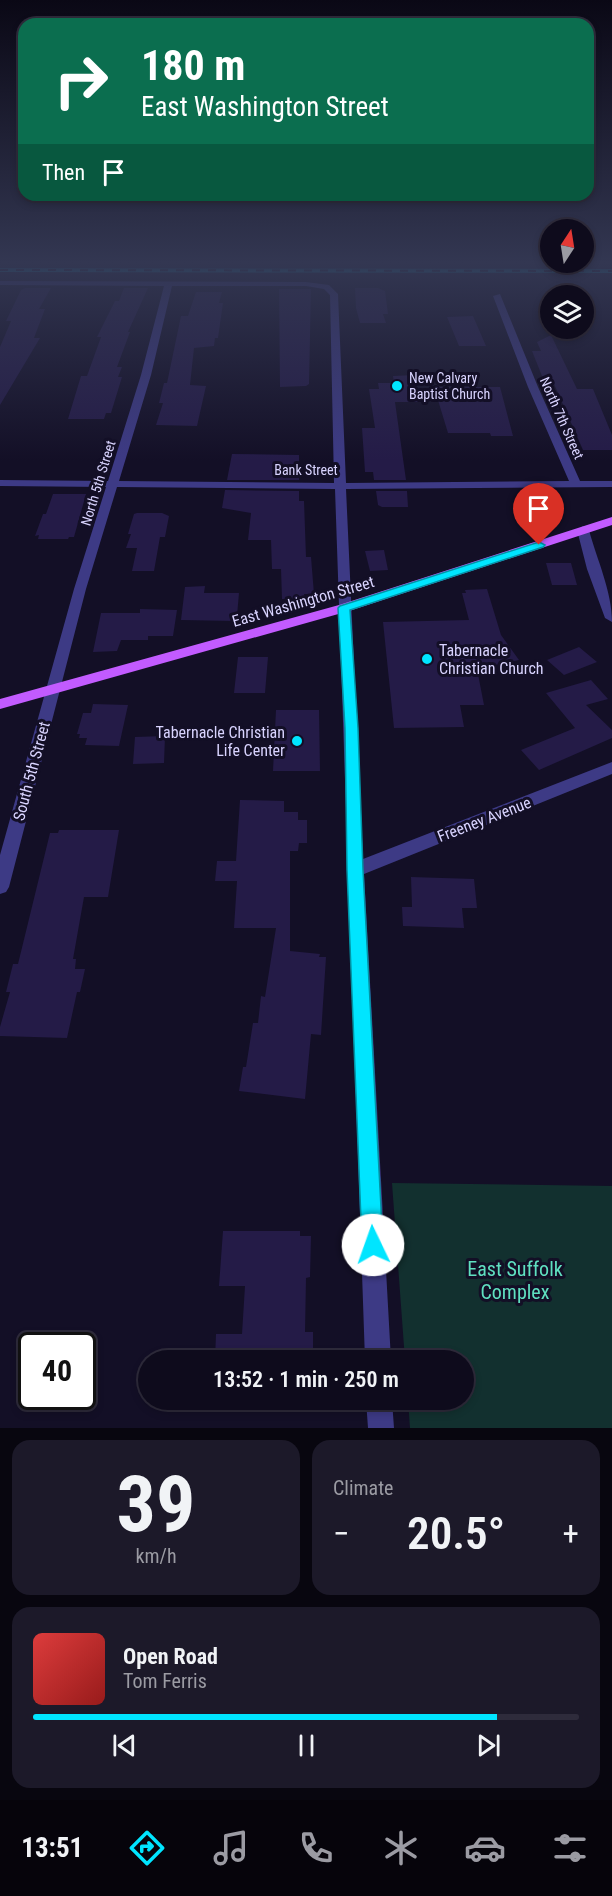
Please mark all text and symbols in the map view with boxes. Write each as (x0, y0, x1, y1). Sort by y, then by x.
text: 180 m (141, 41, 246, 90)
icon: right (42, 42, 120, 120)
text: East Washington Street (141, 91, 389, 123)
icon: arrive (97, 156, 130, 189)
text: Then (42, 160, 85, 185)
north arrow (540, 219, 594, 273)
map controls (540, 219, 594, 339)
button: layers (540, 285, 594, 339)
place label: New Calvary Baptist Church (409, 370, 490, 402)
street label: North 7th Street (537, 374, 587, 462)
marker: New Calvary Baptist Church (390, 379, 404, 393)
street label: North 5th Street (77, 438, 119, 528)
street label: Bank Street (274, 462, 338, 478)
pin (513, 483, 564, 545)
icon: arrive (522, 492, 555, 525)
street label: East Washington Street (230, 572, 377, 631)
place label: Tabernacle Christian Church (439, 641, 544, 678)
marker: Tabernacle Christian Church (420, 652, 434, 666)
street label: South 5th Street (9, 719, 54, 823)
place label: Tabernacle Christian Life Center (156, 723, 285, 760)
marker: Tabernacle Christian Life Center (290, 734, 304, 748)
street label: Freeney Avenue (435, 793, 534, 846)
position arrow (341, 1213, 405, 1277)
park label: East Suffolk Complex (467, 1257, 563, 1304)
speed limit sign: 40 (18, 1332, 96, 1410)
text: 13:52 · 1 min · 250 m (213, 1367, 399, 1392)
text: 39 (117, 1459, 195, 1550)
text: Climate (333, 1476, 393, 1500)
text: 20.5° (407, 1507, 505, 1560)
text: − (333, 1514, 350, 1553)
text: + (563, 1514, 579, 1553)
text: km/h (135, 1544, 177, 1568)
text: Open Road (123, 1644, 218, 1669)
text: Tom Ferris (123, 1669, 207, 1693)
icon: previous (108, 1729, 141, 1762)
icon: pause (290, 1729, 323, 1762)
icon: next (472, 1729, 505, 1762)
icon: directions (126, 1827, 168, 1869)
icon: music (210, 1827, 252, 1869)
icon: phone (295, 1827, 337, 1869)
icon: climate (380, 1827, 422, 1869)
icon: car (464, 1827, 506, 1869)
icon: filters (549, 1827, 591, 1869)
text: 13:51 (21, 1832, 83, 1864)

